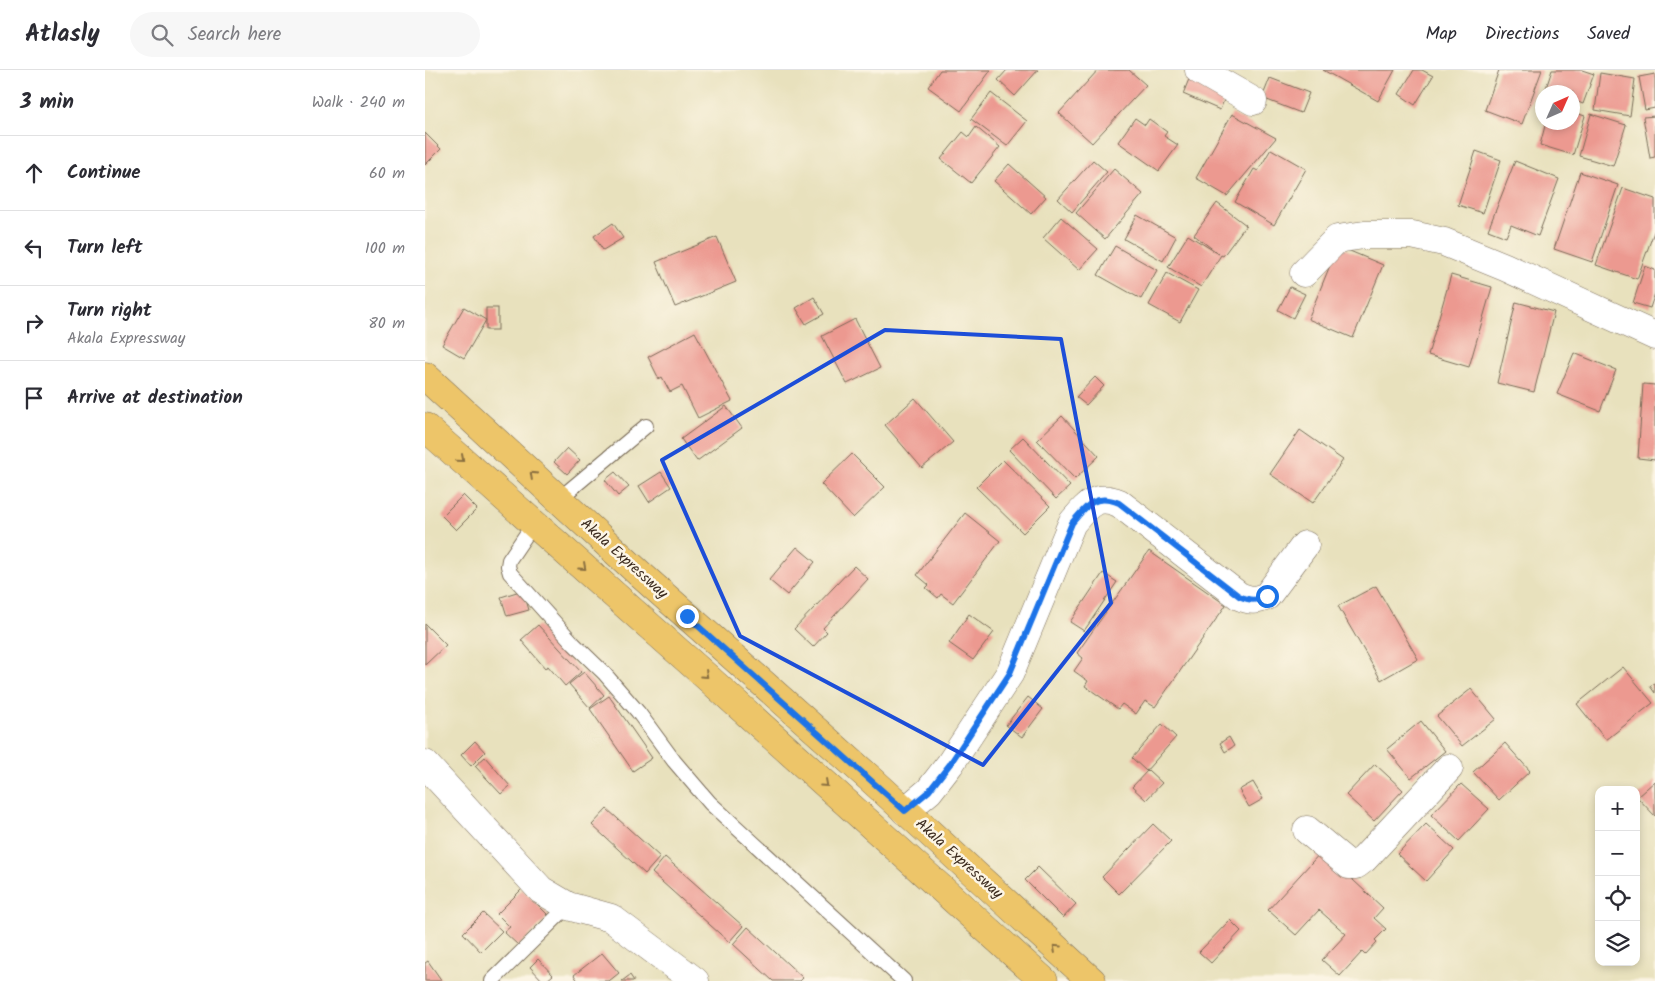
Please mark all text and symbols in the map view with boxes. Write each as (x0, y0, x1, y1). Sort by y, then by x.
search box (130, 12, 480, 57)
text: Atlasly (25, 15, 100, 54)
text: Search here (188, 20, 281, 50)
text: Map (1425, 20, 1457, 49)
text: Directions (1485, 20, 1559, 49)
text: Saved (1587, 20, 1630, 49)
icon: search (148, 21, 176, 49)
north arrow (1535, 85, 1580, 130)
text: 3 min (20, 86, 74, 119)
text: Walk · 240 m (312, 90, 405, 115)
text: Continue (67, 158, 140, 188)
icon: ahead (20, 159, 48, 187)
text: 60 m (369, 161, 405, 186)
text: Turn left (67, 233, 142, 263)
icon: left (20, 234, 48, 262)
text: 100 m (365, 236, 405, 261)
text: Turn right (67, 296, 152, 326)
icon: right (20, 309, 48, 337)
text: 80 m (368, 311, 405, 336)
text: Akala Expressway (67, 326, 185, 351)
text: Arrive at destination (67, 383, 243, 413)
icon: arrive (20, 384, 48, 412)
one-way arrow (456, 453, 465, 462)
one-way arrow (529, 472, 538, 481)
street label: Akala Expressway (575, 513, 674, 606)
one-way arrow (578, 561, 587, 570)
route start (1256, 585, 1279, 608)
route end (676, 605, 699, 628)
one-way arrow (699, 669, 708, 678)
one-way arrow (819, 778, 828, 787)
map controls (1595, 786, 1640, 966)
button: + (1595, 786, 1640, 831)
street label: Akala Expressway (910, 813, 1009, 906)
button: − (1595, 831, 1640, 876)
button: locate (1595, 876, 1640, 921)
button: layers (1595, 921, 1640, 966)
one-way arrow (1052, 945, 1061, 954)

